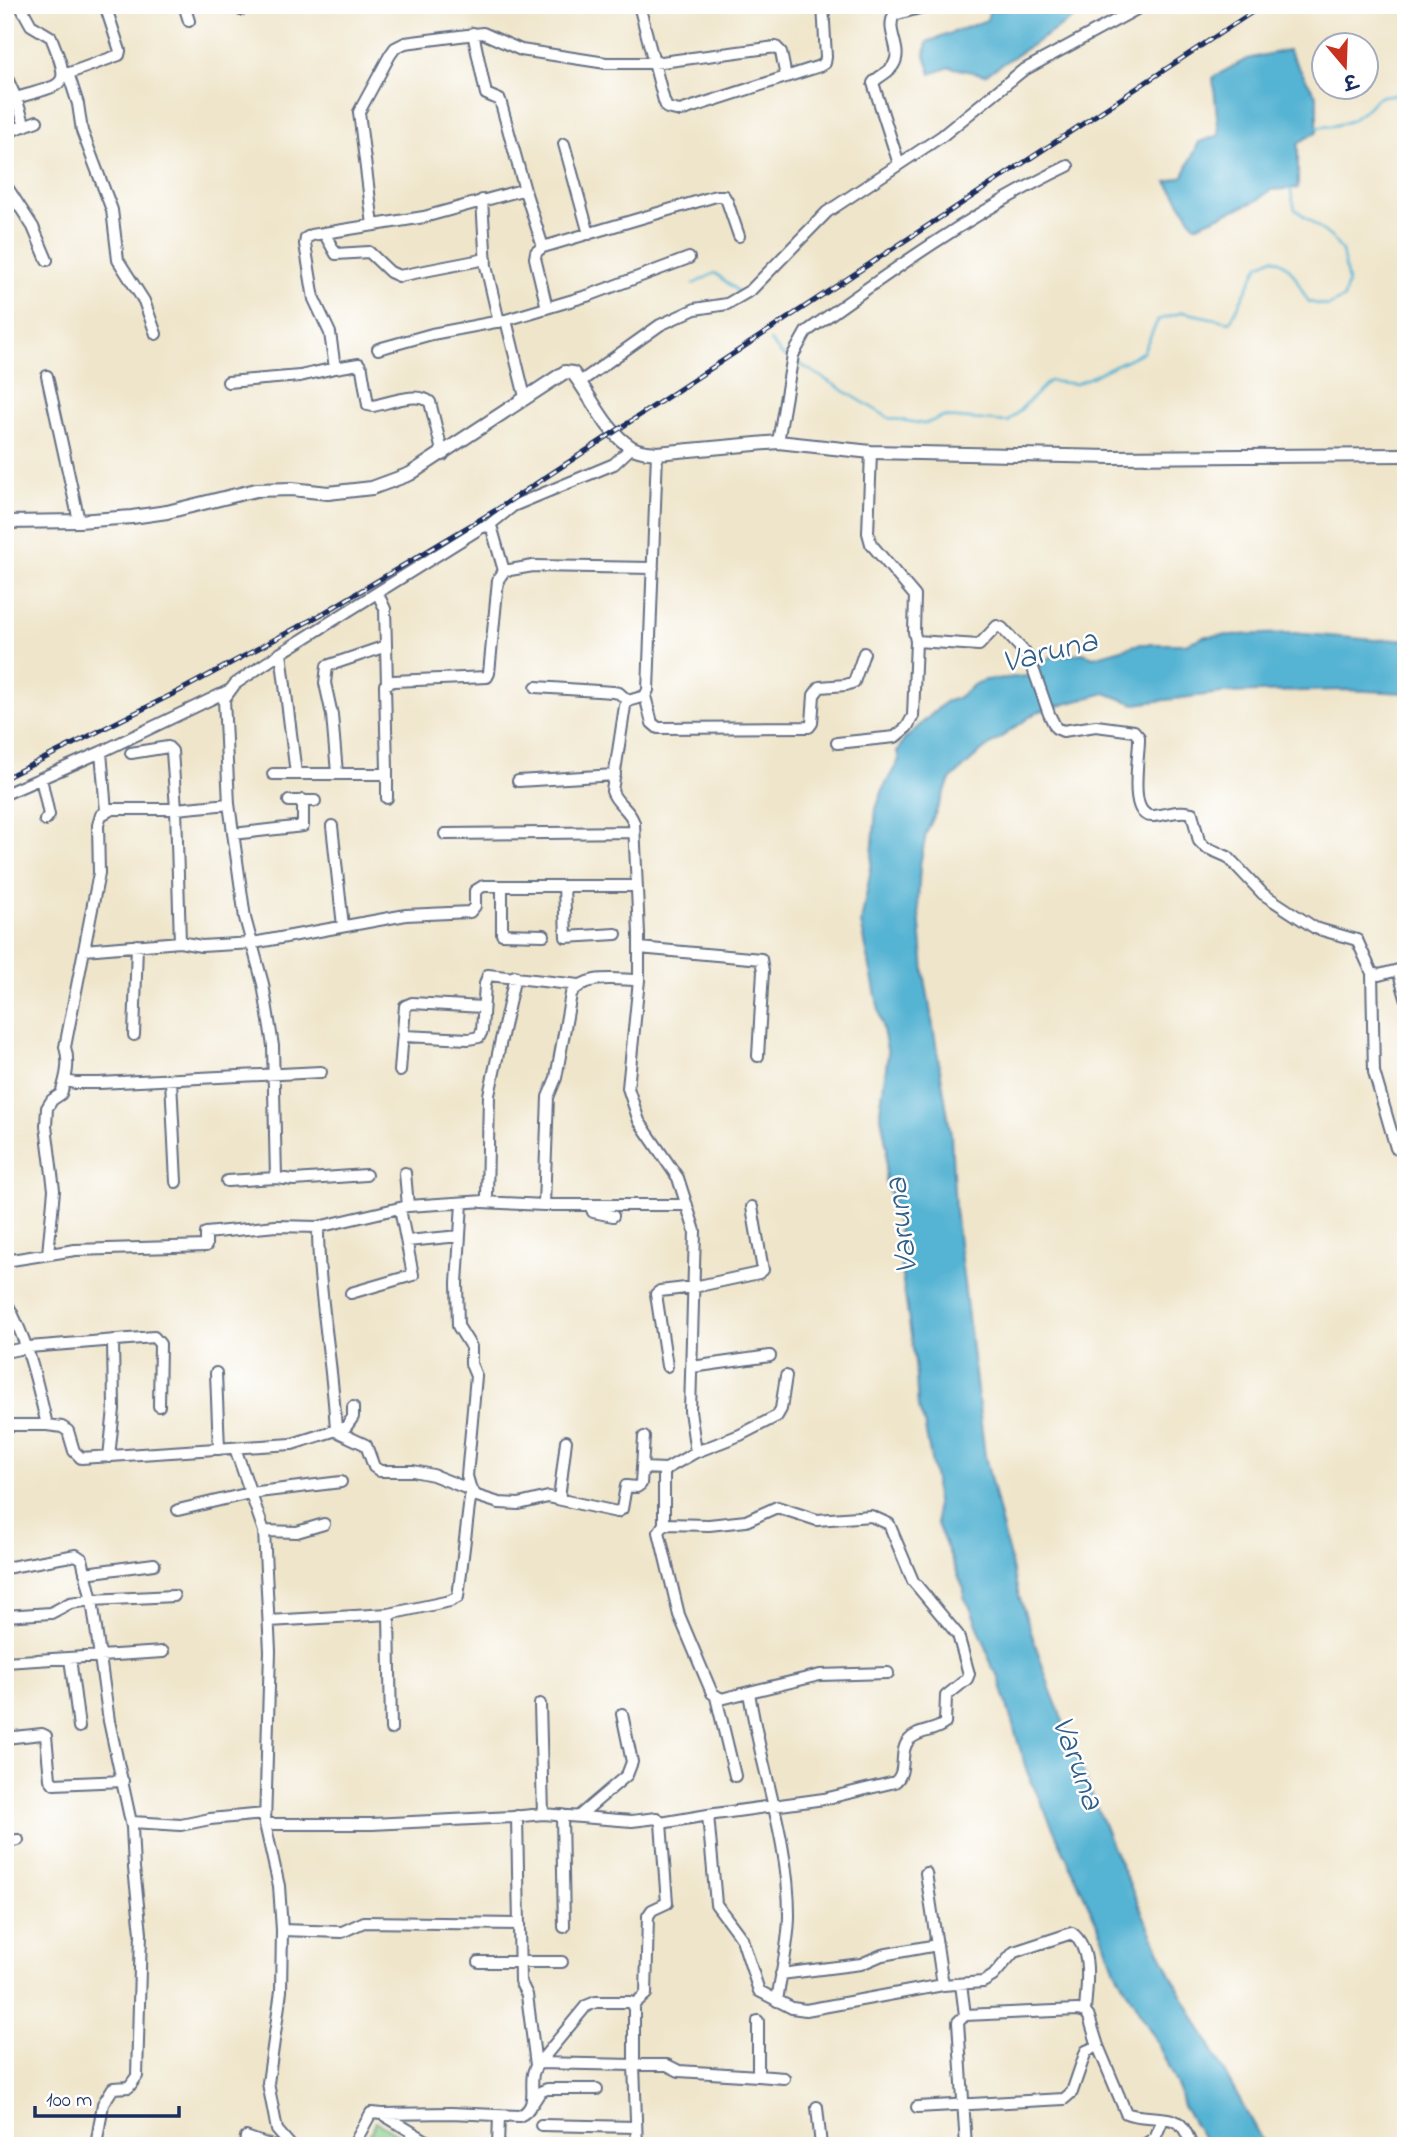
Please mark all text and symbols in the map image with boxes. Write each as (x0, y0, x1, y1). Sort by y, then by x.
north arrow (1310, 32, 1380, 102)
text: उ (1337, 64, 1362, 95)
water label: Varuna (997, 618, 1104, 688)
water label: Varuna (873, 1174, 933, 1276)
water label: Varuna (1037, 1710, 1116, 1818)
scale bar (35, 2074, 178, 2118)
text: 100 m (46, 2086, 92, 2116)

